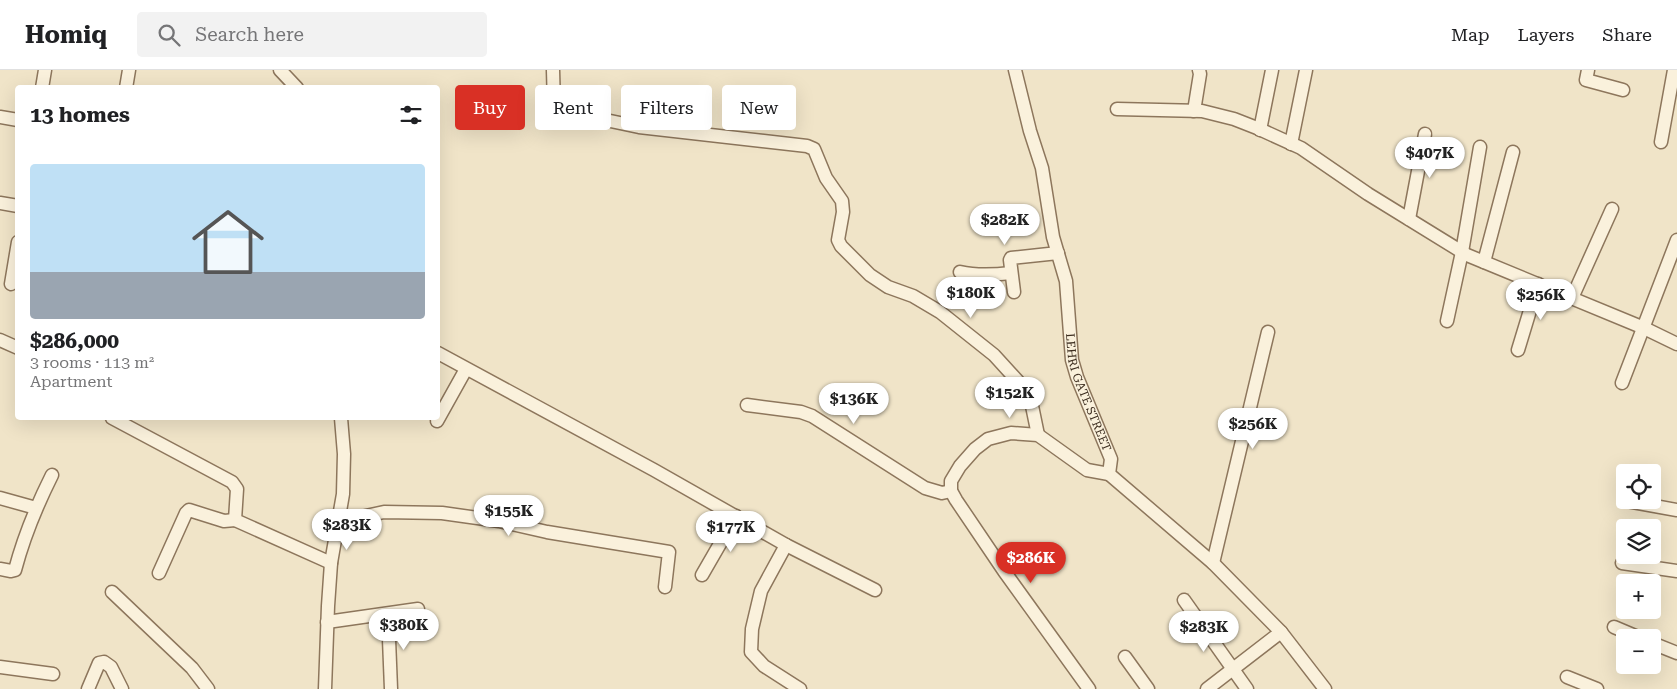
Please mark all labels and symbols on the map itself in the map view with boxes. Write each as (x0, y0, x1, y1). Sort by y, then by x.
pin: $407K (1395, 136, 1465, 179)
pin: $282K (970, 204, 1040, 246)
pin: $180K (936, 276, 1006, 319)
pin: $256K (1506, 278, 1576, 321)
street label: LEHRI GATE STREET (1063, 333, 1114, 453)
pin: $152K (975, 376, 1045, 419)
pin: $136K (819, 382, 889, 425)
pin: $256K (1218, 408, 1288, 450)
pin: $155K (474, 494, 544, 537)
pin: $283K (312, 508, 382, 551)
pin: $177K (696, 510, 766, 553)
pin: $286K (996, 542, 1066, 584)
pin: $380K (369, 608, 439, 651)
pin: $283K (1169, 610, 1239, 653)

